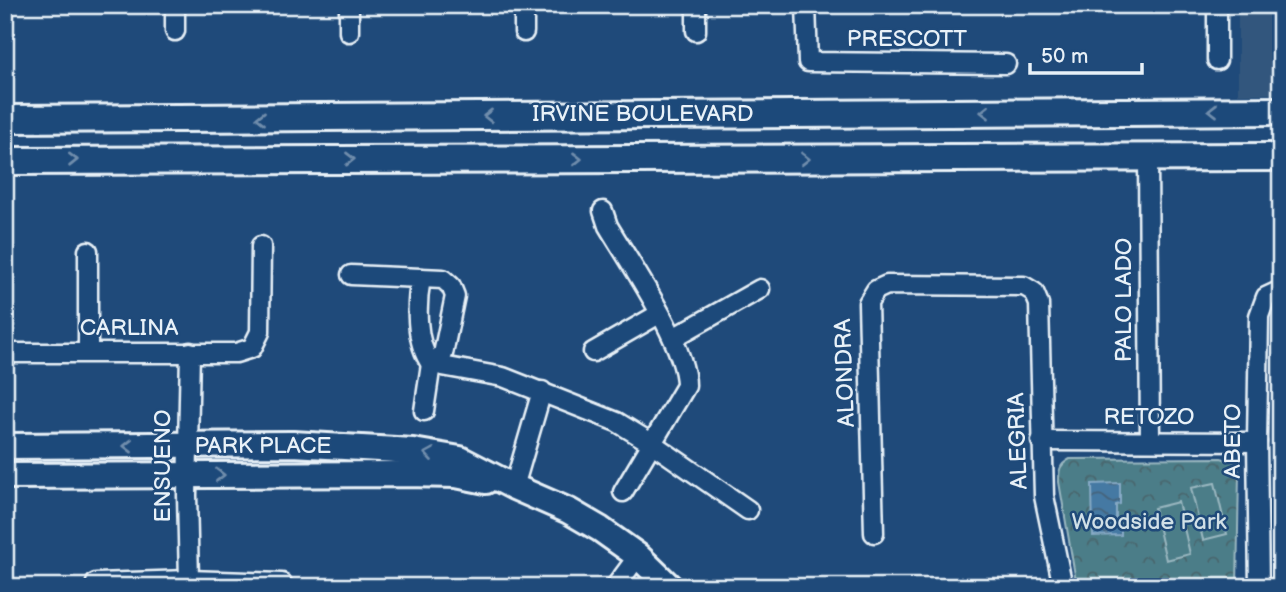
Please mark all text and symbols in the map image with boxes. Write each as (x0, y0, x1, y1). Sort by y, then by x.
street label: PRESCOTT (847, 25, 967, 53)
scale bar (1030, 32, 1142, 76)
text: 50 m (1041, 44, 1088, 69)
street label: IRVINE BOULEVARD (532, 100, 754, 128)
one-way arrow (1207, 102, 1217, 118)
one-way arrow (979, 104, 990, 119)
one-way arrow (482, 108, 493, 124)
one-way arrow (255, 110, 266, 125)
one-way arrow (345, 151, 356, 167)
one-way arrow (573, 151, 583, 167)
one-way arrow (800, 151, 811, 167)
one-way arrow (69, 152, 79, 168)
street label: PALO LADO (1110, 238, 1138, 362)
street label: CARLINA (80, 314, 179, 342)
street label: ALONDRA (829, 317, 861, 428)
street label: ALEGRIA (1002, 391, 1034, 490)
street label: RETOZO (1103, 403, 1195, 431)
street label: ABETO (1219, 404, 1247, 478)
street label: ENSUENO (149, 409, 177, 523)
street label: PARK PLACE (195, 432, 332, 460)
one-way arrow (122, 438, 133, 454)
one-way arrow (423, 447, 434, 462)
one-way arrow (216, 467, 226, 483)
park label: Woodside Park (1072, 508, 1227, 536)

